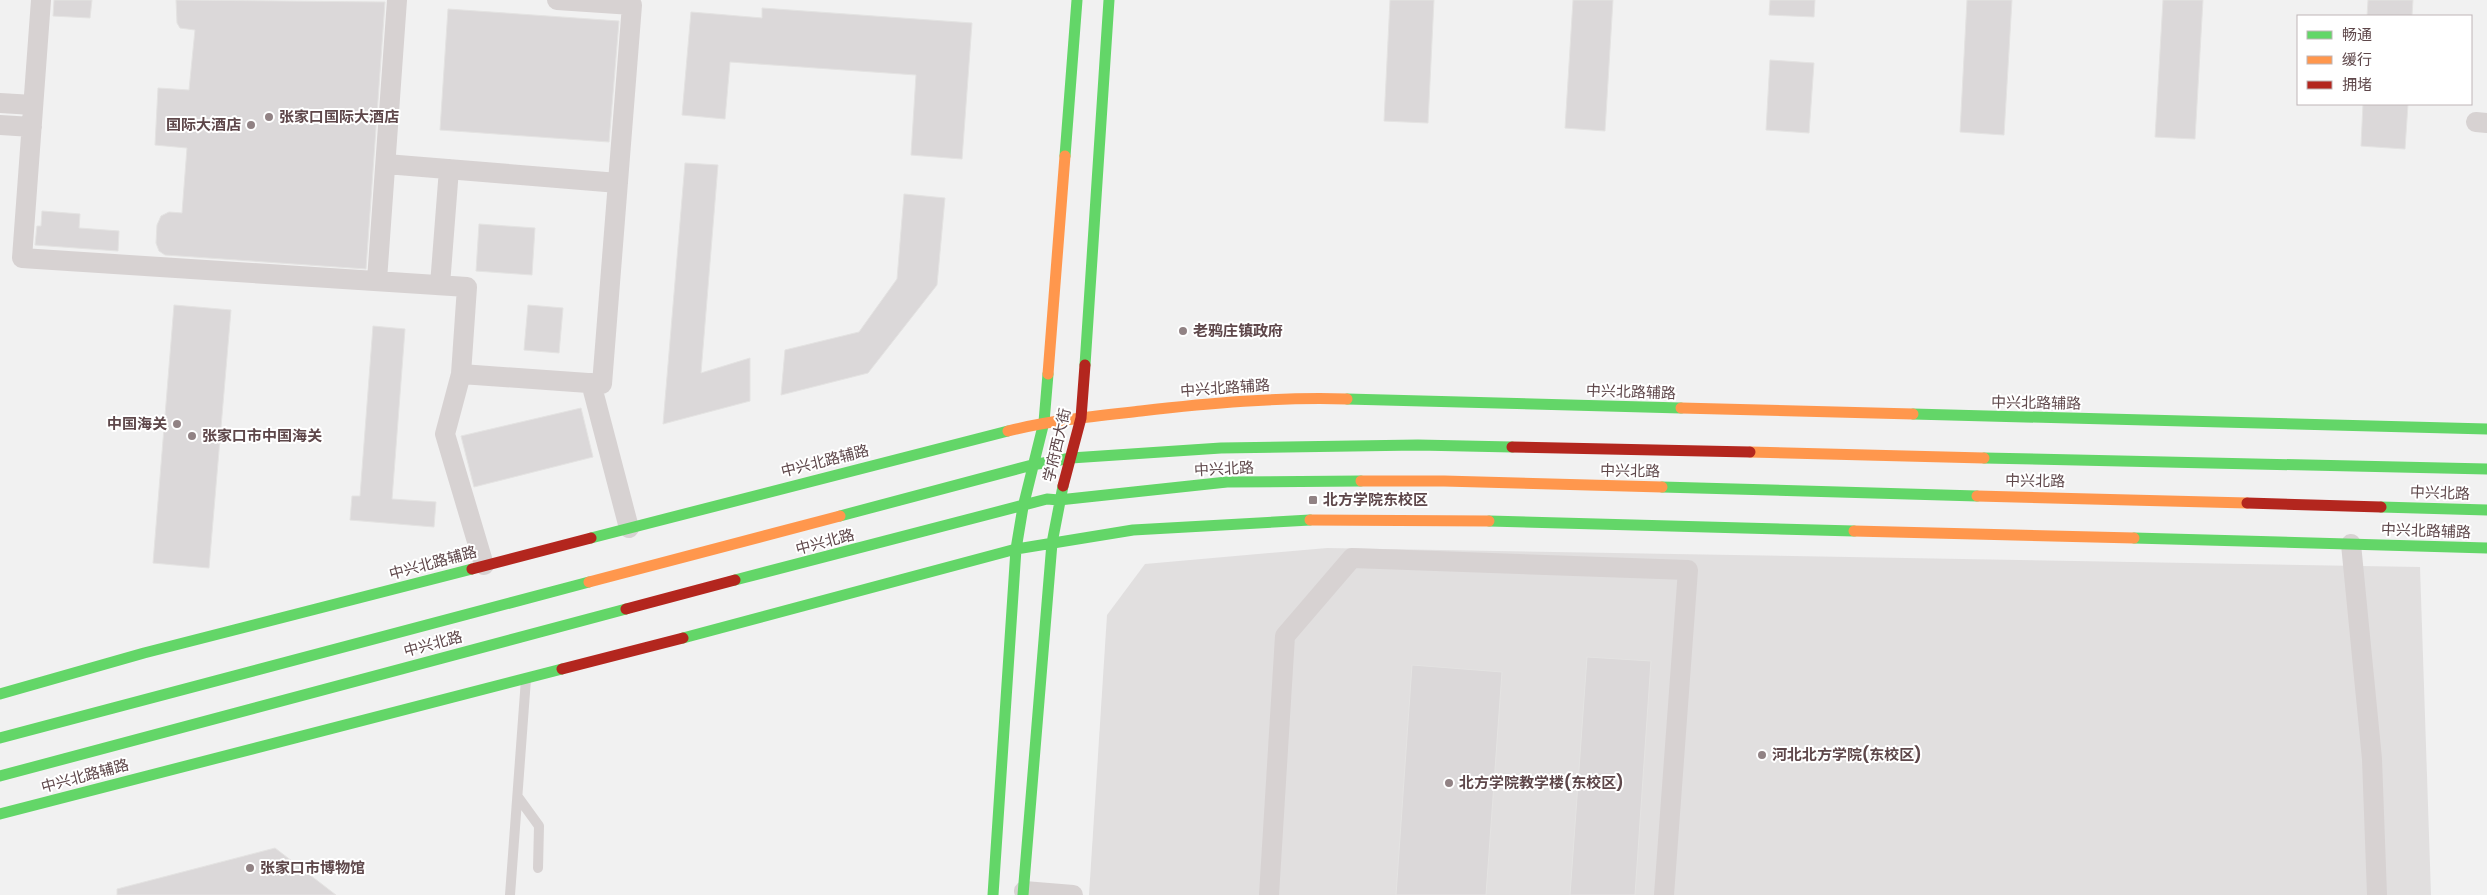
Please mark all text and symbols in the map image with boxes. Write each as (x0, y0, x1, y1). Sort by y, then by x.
legend (2297, 15, 2472, 105)
text: 畅通 (2342, 24, 2372, 45)
text: 缓行 (2342, 49, 2372, 70)
text: 拥堵 (2342, 74, 2372, 95)
place label: 张家口国际大酒店 (279, 106, 399, 127)
marker: 张家口国际大酒店 (263, 111, 275, 123)
place label: 国际大酒店 (166, 114, 241, 135)
marker: 国际大酒店 (245, 119, 257, 131)
place label: 老鸦庄镇政府 (1193, 320, 1283, 341)
marker: 老鸦庄镇政府 (1177, 325, 1189, 337)
street label: 中兴北路辅路 (1179, 374, 1271, 401)
street label: 中兴北路辅路 (1586, 379, 1676, 404)
street label: 中兴北路辅路 (1991, 391, 2081, 414)
street label: 学府西大街 (1038, 406, 1075, 484)
place label: 中国海关 (107, 413, 167, 434)
marker: 中国海关 (171, 418, 183, 430)
place label: 张家口市中国海关 (202, 425, 322, 446)
marker: 张家口市中国海关 (186, 430, 198, 442)
street label: 中兴北路辅路 (779, 439, 871, 482)
street label: 中兴北路 (1193, 456, 1254, 481)
street label: 中兴北路 (1600, 459, 1660, 482)
street label: 中兴北路 (2005, 469, 2065, 492)
street label: 中兴北路 (2410, 481, 2470, 504)
place label: 北方学院东校区 (1323, 489, 1428, 510)
marker: 北方学院东校区 (1307, 494, 1319, 506)
street label: 中兴北路辅路 (2381, 518, 2471, 543)
street label: 中兴北路 (793, 524, 857, 559)
street label: 中兴北路辅路 (387, 541, 479, 584)
street label: 中兴北路 (401, 626, 465, 661)
place label: 河北北方学院(东校区) (1772, 744, 1921, 765)
marker: 河北北方学院(东校区) (1756, 749, 1768, 761)
street label: 中兴北路辅路 (39, 754, 131, 797)
place label: 北方学院教学楼(东校区) (1459, 772, 1623, 793)
marker: 北方学院教学楼(东校区) (1443, 777, 1455, 789)
place label: 张家口市博物馆 (260, 857, 365, 878)
marker: 张家口市博物馆 (244, 862, 256, 874)

